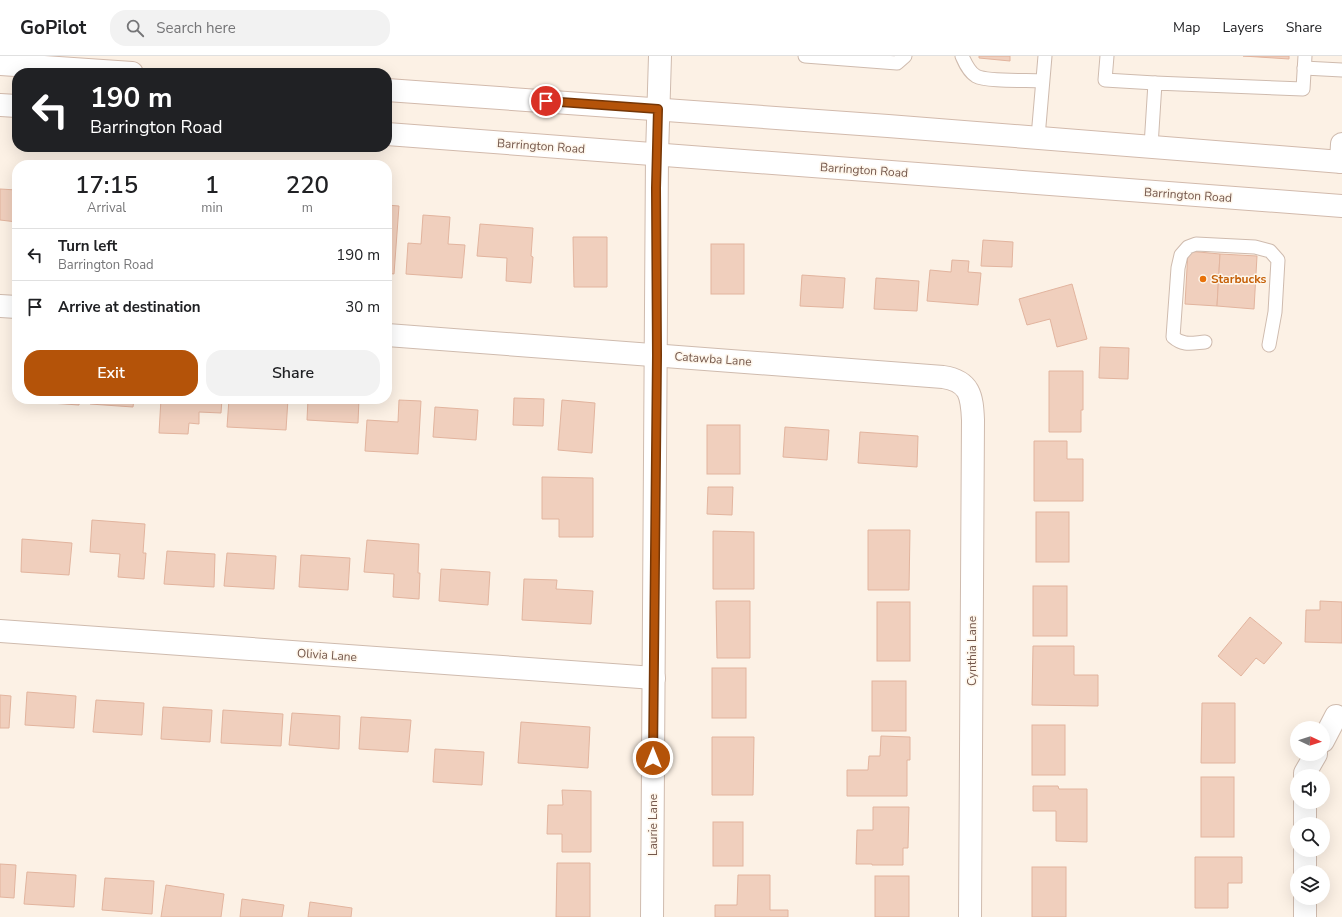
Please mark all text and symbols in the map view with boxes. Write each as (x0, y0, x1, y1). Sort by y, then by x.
search box (110, 10, 390, 46)
text: GoPilot (20, 15, 86, 41)
icon: search (124, 17, 146, 39)
text: Search here (156, 18, 236, 38)
text: Map (1173, 18, 1200, 37)
text: Layers (1222, 18, 1264, 37)
text: Share (1286, 18, 1322, 37)
text: 190 m (90, 79, 173, 117)
icon: left (24, 84, 76, 136)
pin (529, 84, 563, 118)
icon: arrive (535, 90, 557, 112)
text: Barrington Road (90, 115, 223, 139)
street label: Barrington Road (496, 135, 586, 157)
street label: Barrington Road (819, 159, 909, 181)
text: 17:15 (75, 169, 138, 201)
text: 1 (205, 169, 219, 201)
text: 220 (286, 169, 329, 201)
street label: Barrington Road (1143, 184, 1233, 206)
text: Arrival (87, 199, 126, 217)
text: min (201, 199, 223, 217)
text: m (302, 199, 313, 217)
text: Turn left (58, 236, 117, 256)
icon: left (24, 244, 46, 266)
text: 190 m (336, 245, 380, 265)
text: Barrington Road (58, 256, 154, 274)
place label: Starbucks (1211, 271, 1267, 287)
marker: Starbucks (1198, 274, 1208, 284)
icon: arrive (24, 296, 46, 318)
text: Arrive at destination (58, 297, 201, 317)
text: 30 m (345, 297, 380, 317)
street label: Catawba Lane (674, 348, 752, 370)
button: Exit (24, 350, 198, 396)
button: Share (206, 350, 380, 396)
street label: Cynthia Lane (964, 616, 980, 686)
street label: Olivia Lane (296, 645, 358, 665)
north arrow (1290, 721, 1330, 761)
map controls (1290, 721, 1330, 905)
position arrow (632, 737, 674, 779)
button: sound (1290, 769, 1330, 809)
street label: Laurie Lane (645, 794, 661, 856)
button: search (1290, 817, 1330, 857)
button: layers (1290, 865, 1330, 905)

